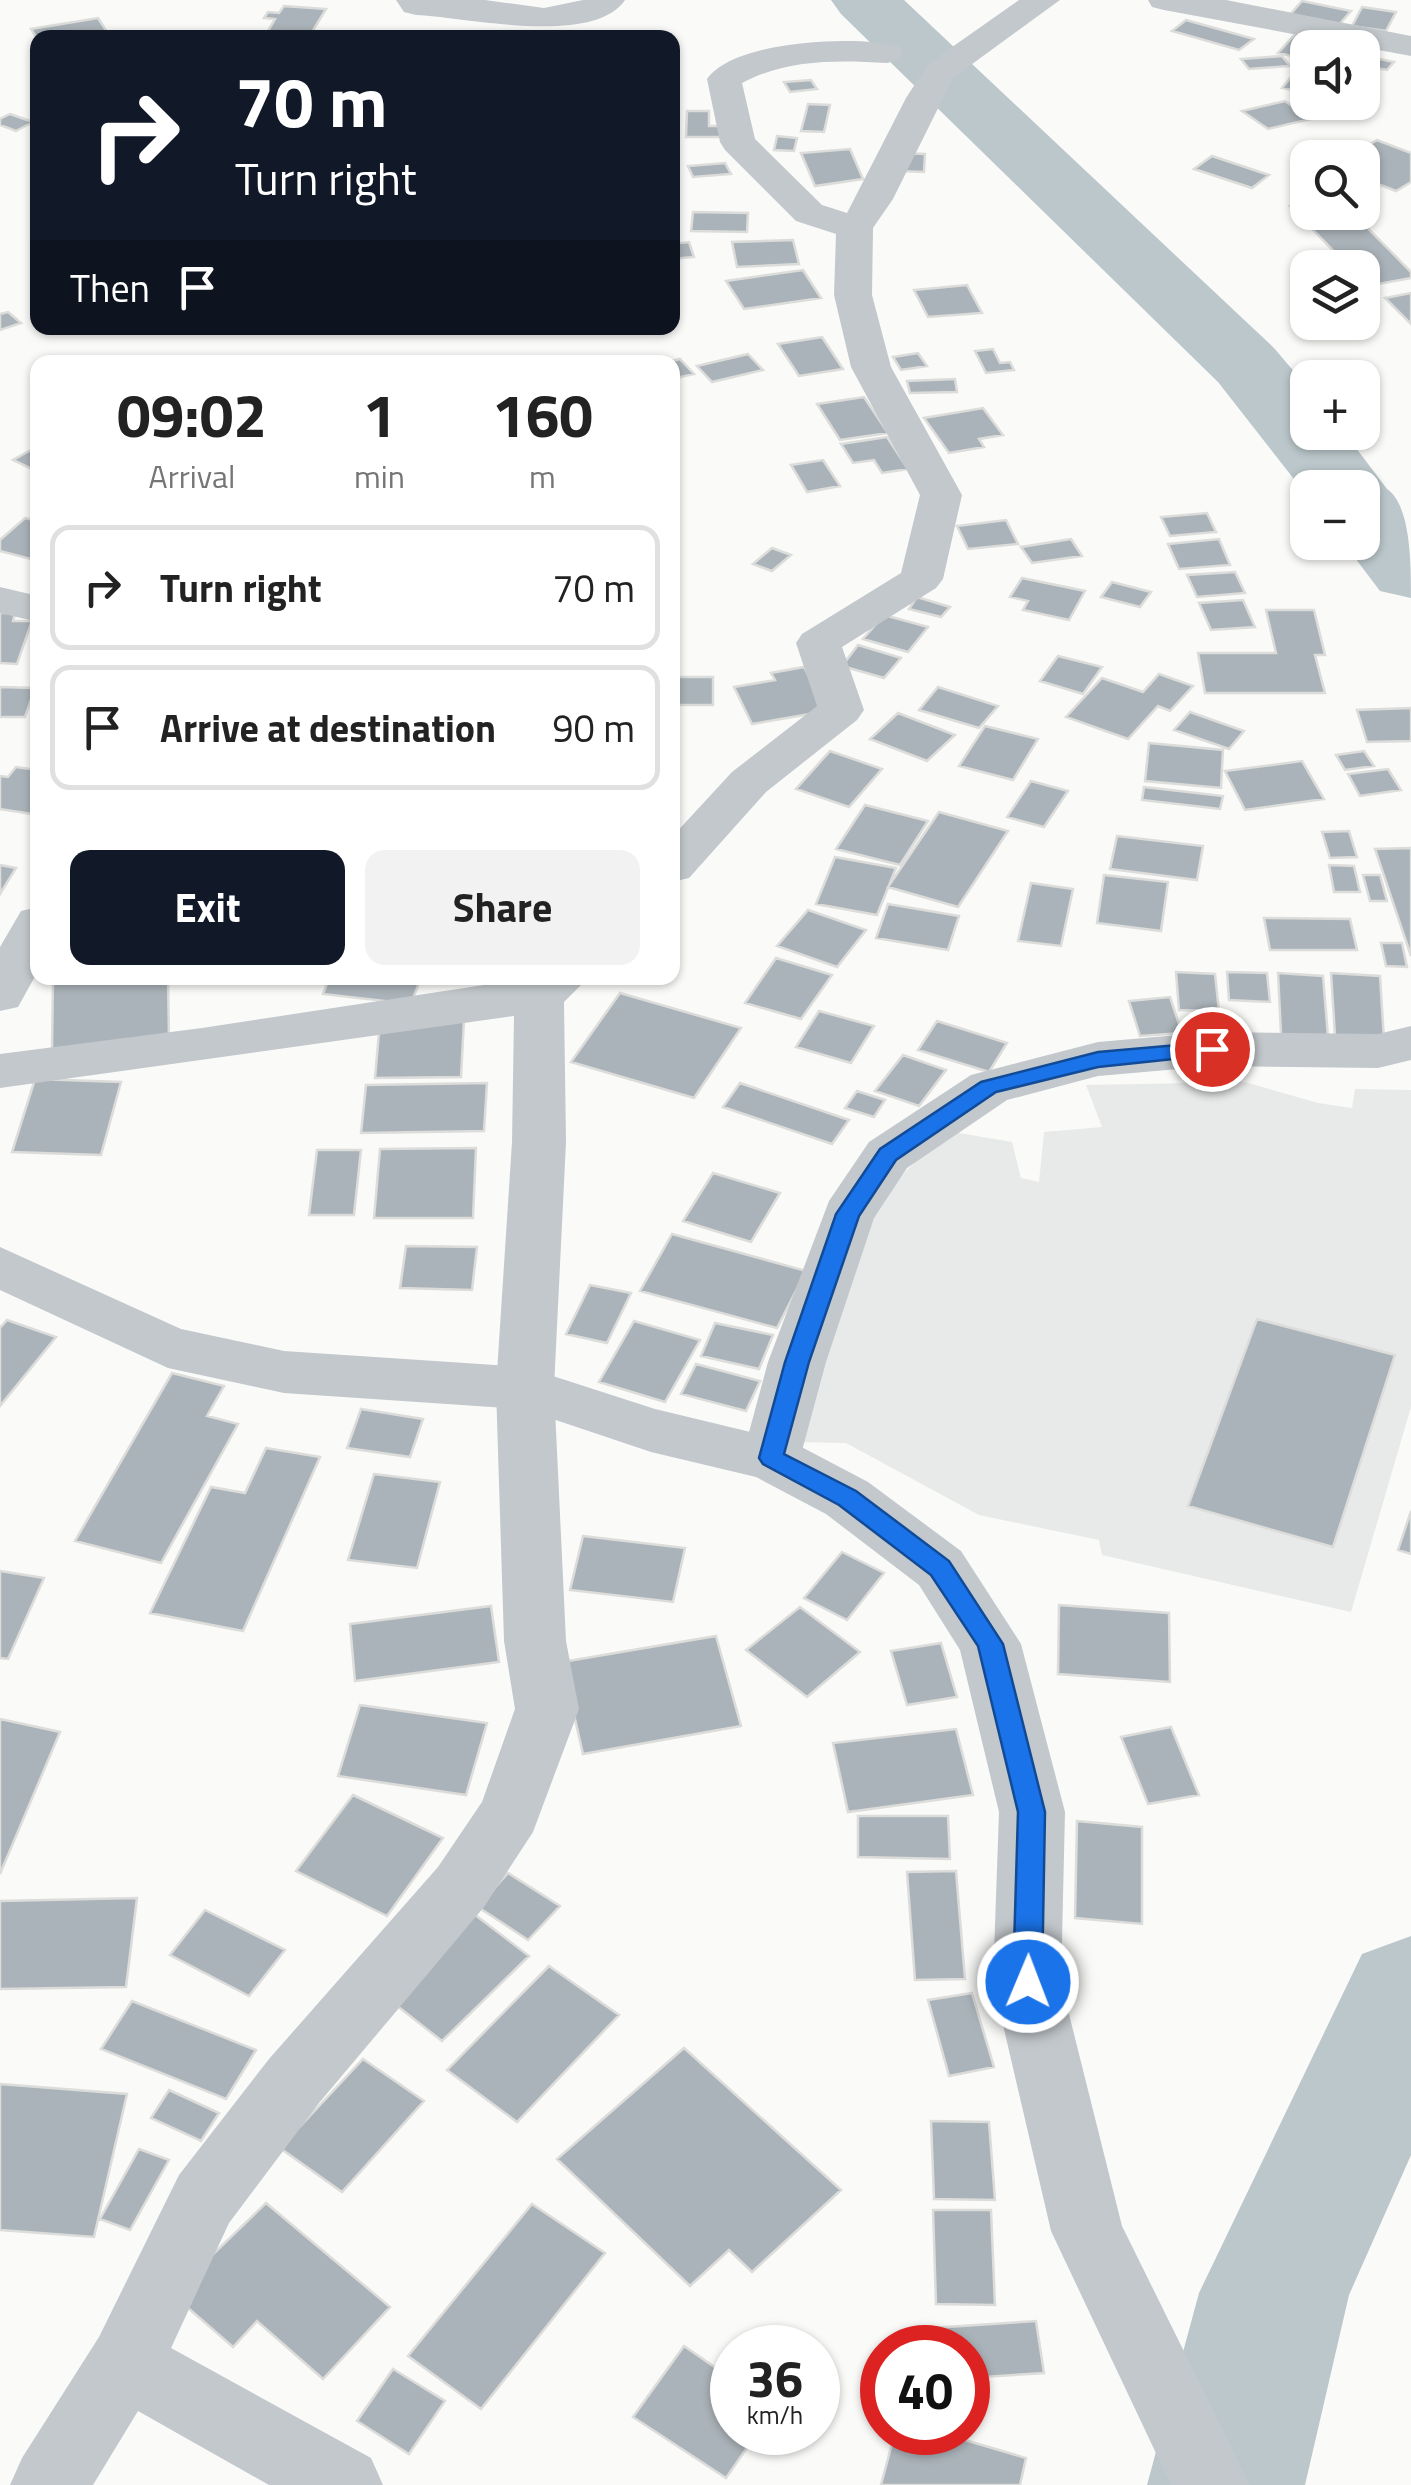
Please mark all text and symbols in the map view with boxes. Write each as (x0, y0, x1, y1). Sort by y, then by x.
map controls (1290, 30, 1380, 560)
button: sound (1290, 30, 1380, 120)
text: 70 m (235, 48, 388, 154)
icon: right (70, 70, 200, 200)
button: search (1290, 140, 1380, 230)
text: Turn right (235, 144, 417, 212)
button: layers (1290, 250, 1380, 340)
text: Then (70, 259, 150, 317)
icon: arrive (170, 260, 225, 315)
button: + (1290, 360, 1380, 450)
text: 09:02 (117, 369, 267, 460)
text: 1 (363, 369, 396, 460)
text: 160 (492, 369, 593, 460)
text: Arrival (149, 452, 235, 500)
text: min (354, 452, 405, 500)
text: m (529, 452, 556, 500)
button: − (1290, 470, 1380, 560)
text: Turn right (160, 559, 322, 617)
text: 70 m (552, 559, 635, 617)
icon: right (75, 560, 130, 615)
text: Arrive at destination (160, 699, 496, 757)
text: 90 m (552, 699, 635, 757)
icon: arrive (75, 700, 130, 755)
button: Exit (70, 850, 345, 965)
button: Share (365, 850, 640, 965)
pin (1170, 1007, 1255, 1092)
icon: arrive (1185, 1022, 1240, 1077)
position arrow (976, 1930, 1080, 2034)
speed limit sign: 40 (860, 2325, 990, 2455)
text: 36 (747, 2340, 803, 2416)
text: km/h (747, 2396, 803, 2434)

